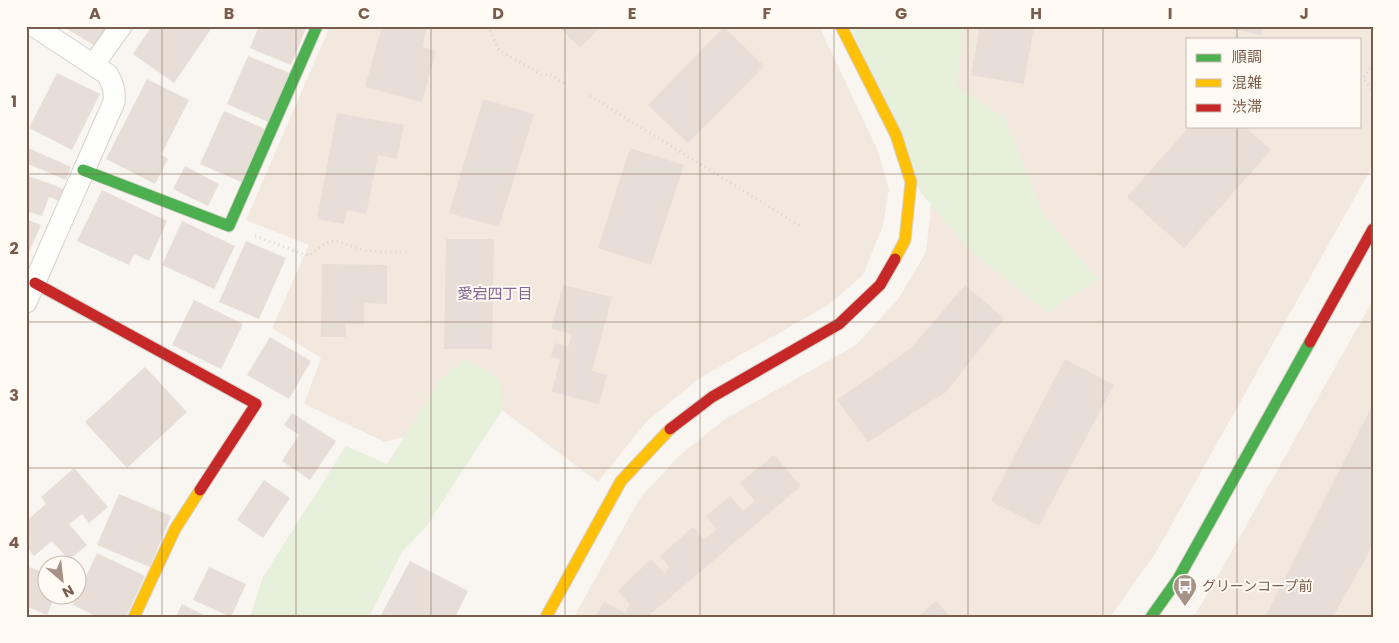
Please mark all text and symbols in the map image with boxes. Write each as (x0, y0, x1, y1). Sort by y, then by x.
text: A (89, 2, 101, 25)
text: B (224, 2, 234, 25)
text: C (358, 2, 370, 25)
text: D (492, 2, 504, 25)
text: E (628, 2, 636, 25)
text: F (763, 2, 772, 25)
text: G (895, 2, 907, 25)
text: H (1030, 2, 1042, 25)
text: I (1168, 2, 1172, 25)
text: J (1299, 2, 1309, 25)
legend (1186, 38, 1362, 128)
text: 順調 (1232, 46, 1262, 67)
text: 混雑 (1232, 72, 1262, 93)
text: 1 (11, 90, 17, 113)
text: 渋滞 (1232, 96, 1262, 117)
text: 2 (9, 237, 19, 260)
district label: 愛宕四丁目 (457, 283, 533, 304)
text: 3 (9, 384, 19, 407)
text: 4 (9, 531, 20, 554)
north arrow (38, 556, 88, 606)
bus stop icon: グリーンコープ前 (1172, 573, 1198, 607)
place label: グリーンコープ前 (1202, 576, 1312, 596)
text: N (59, 580, 77, 603)

